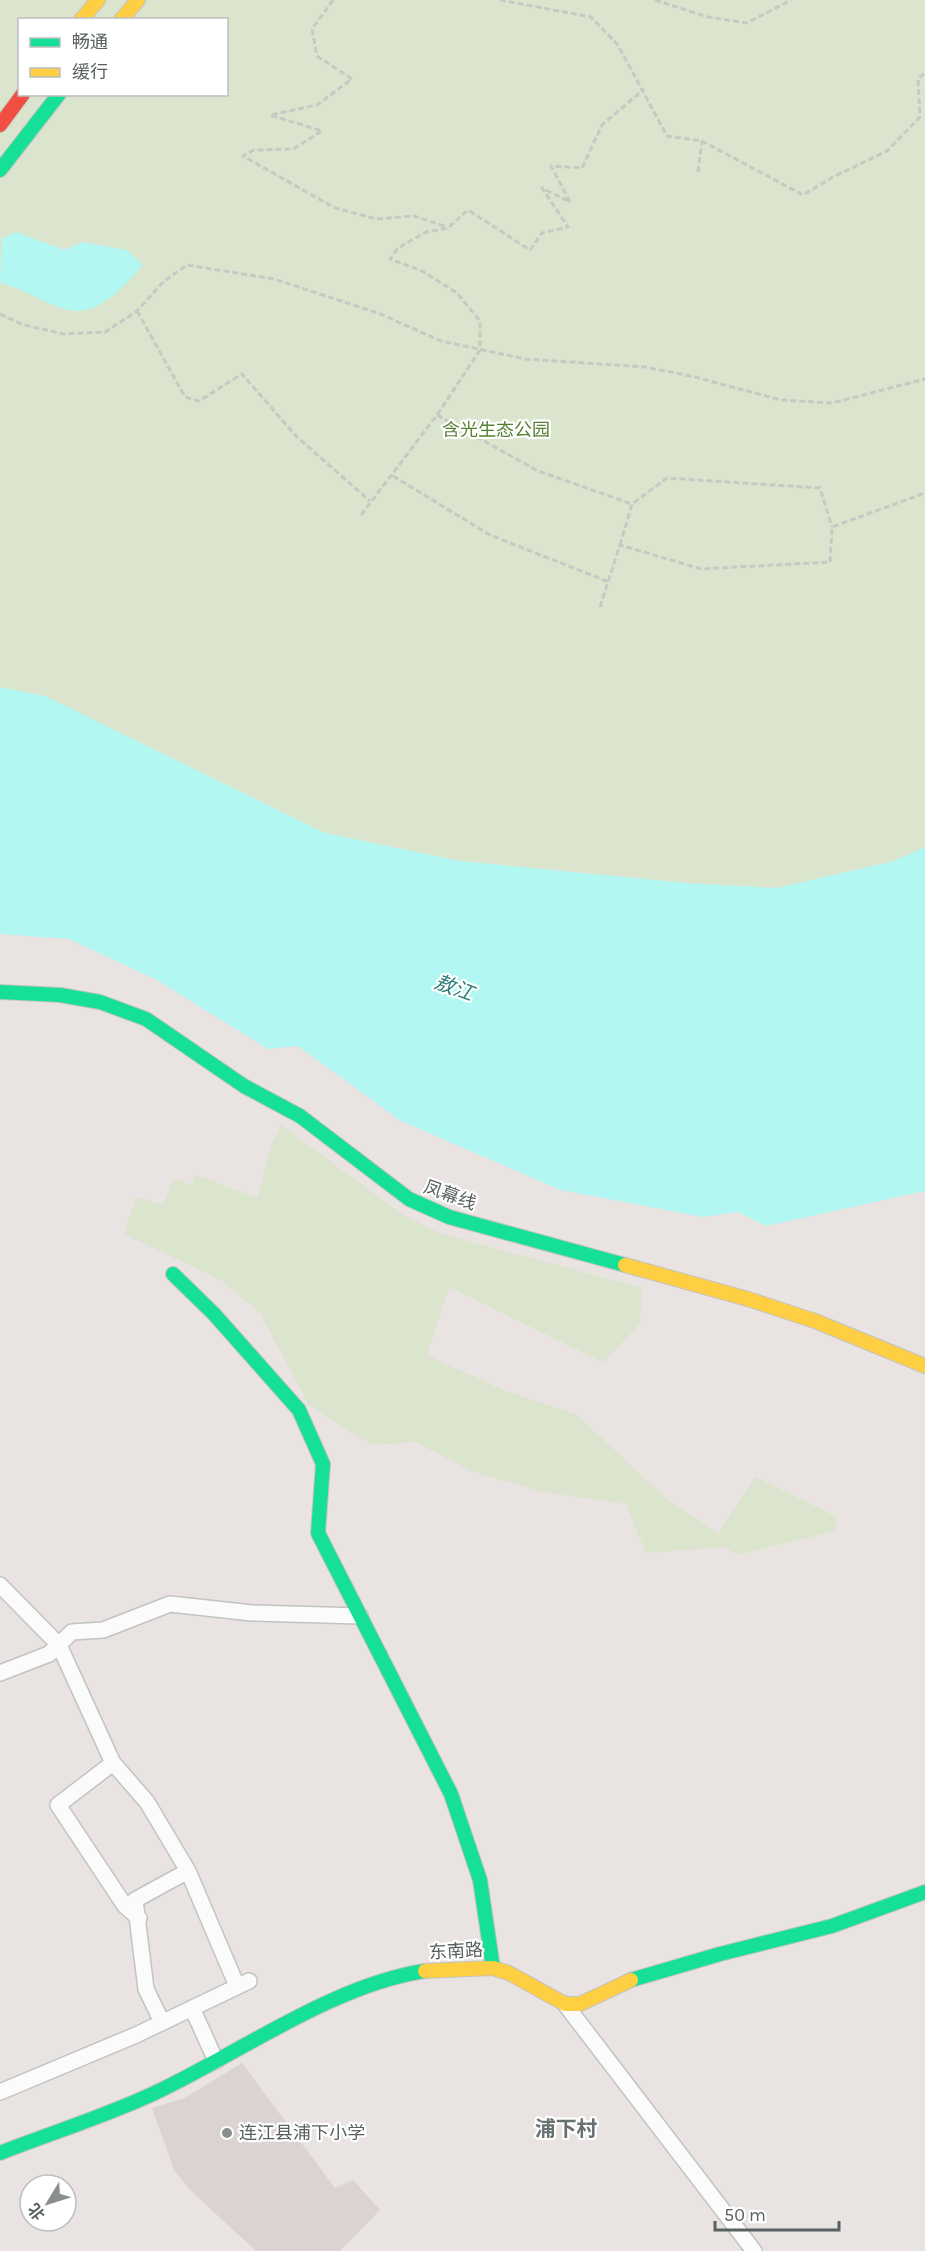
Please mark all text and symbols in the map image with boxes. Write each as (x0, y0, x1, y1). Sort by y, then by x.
legend (18, 18, 228, 96)
text: 畅通 (72, 31, 108, 53)
text: 缓行 (72, 61, 108, 83)
park label: 含光生态公园 (442, 419, 550, 441)
water label: 敖江 (431, 970, 479, 1006)
street label: 凤幕线 (421, 1175, 479, 1215)
street label: 东南路 (428, 1939, 484, 1963)
district label: 浦下村 (535, 2117, 598, 2141)
place label: 连江县浦下小学 (239, 2122, 365, 2144)
marker: 连江县浦下小学 (220, 2126, 234, 2140)
north arrow (18, 2173, 78, 2233)
scale bar (715, 2194, 840, 2232)
text: 北 (24, 2200, 49, 2224)
text: 50 m (724, 2204, 766, 2226)

